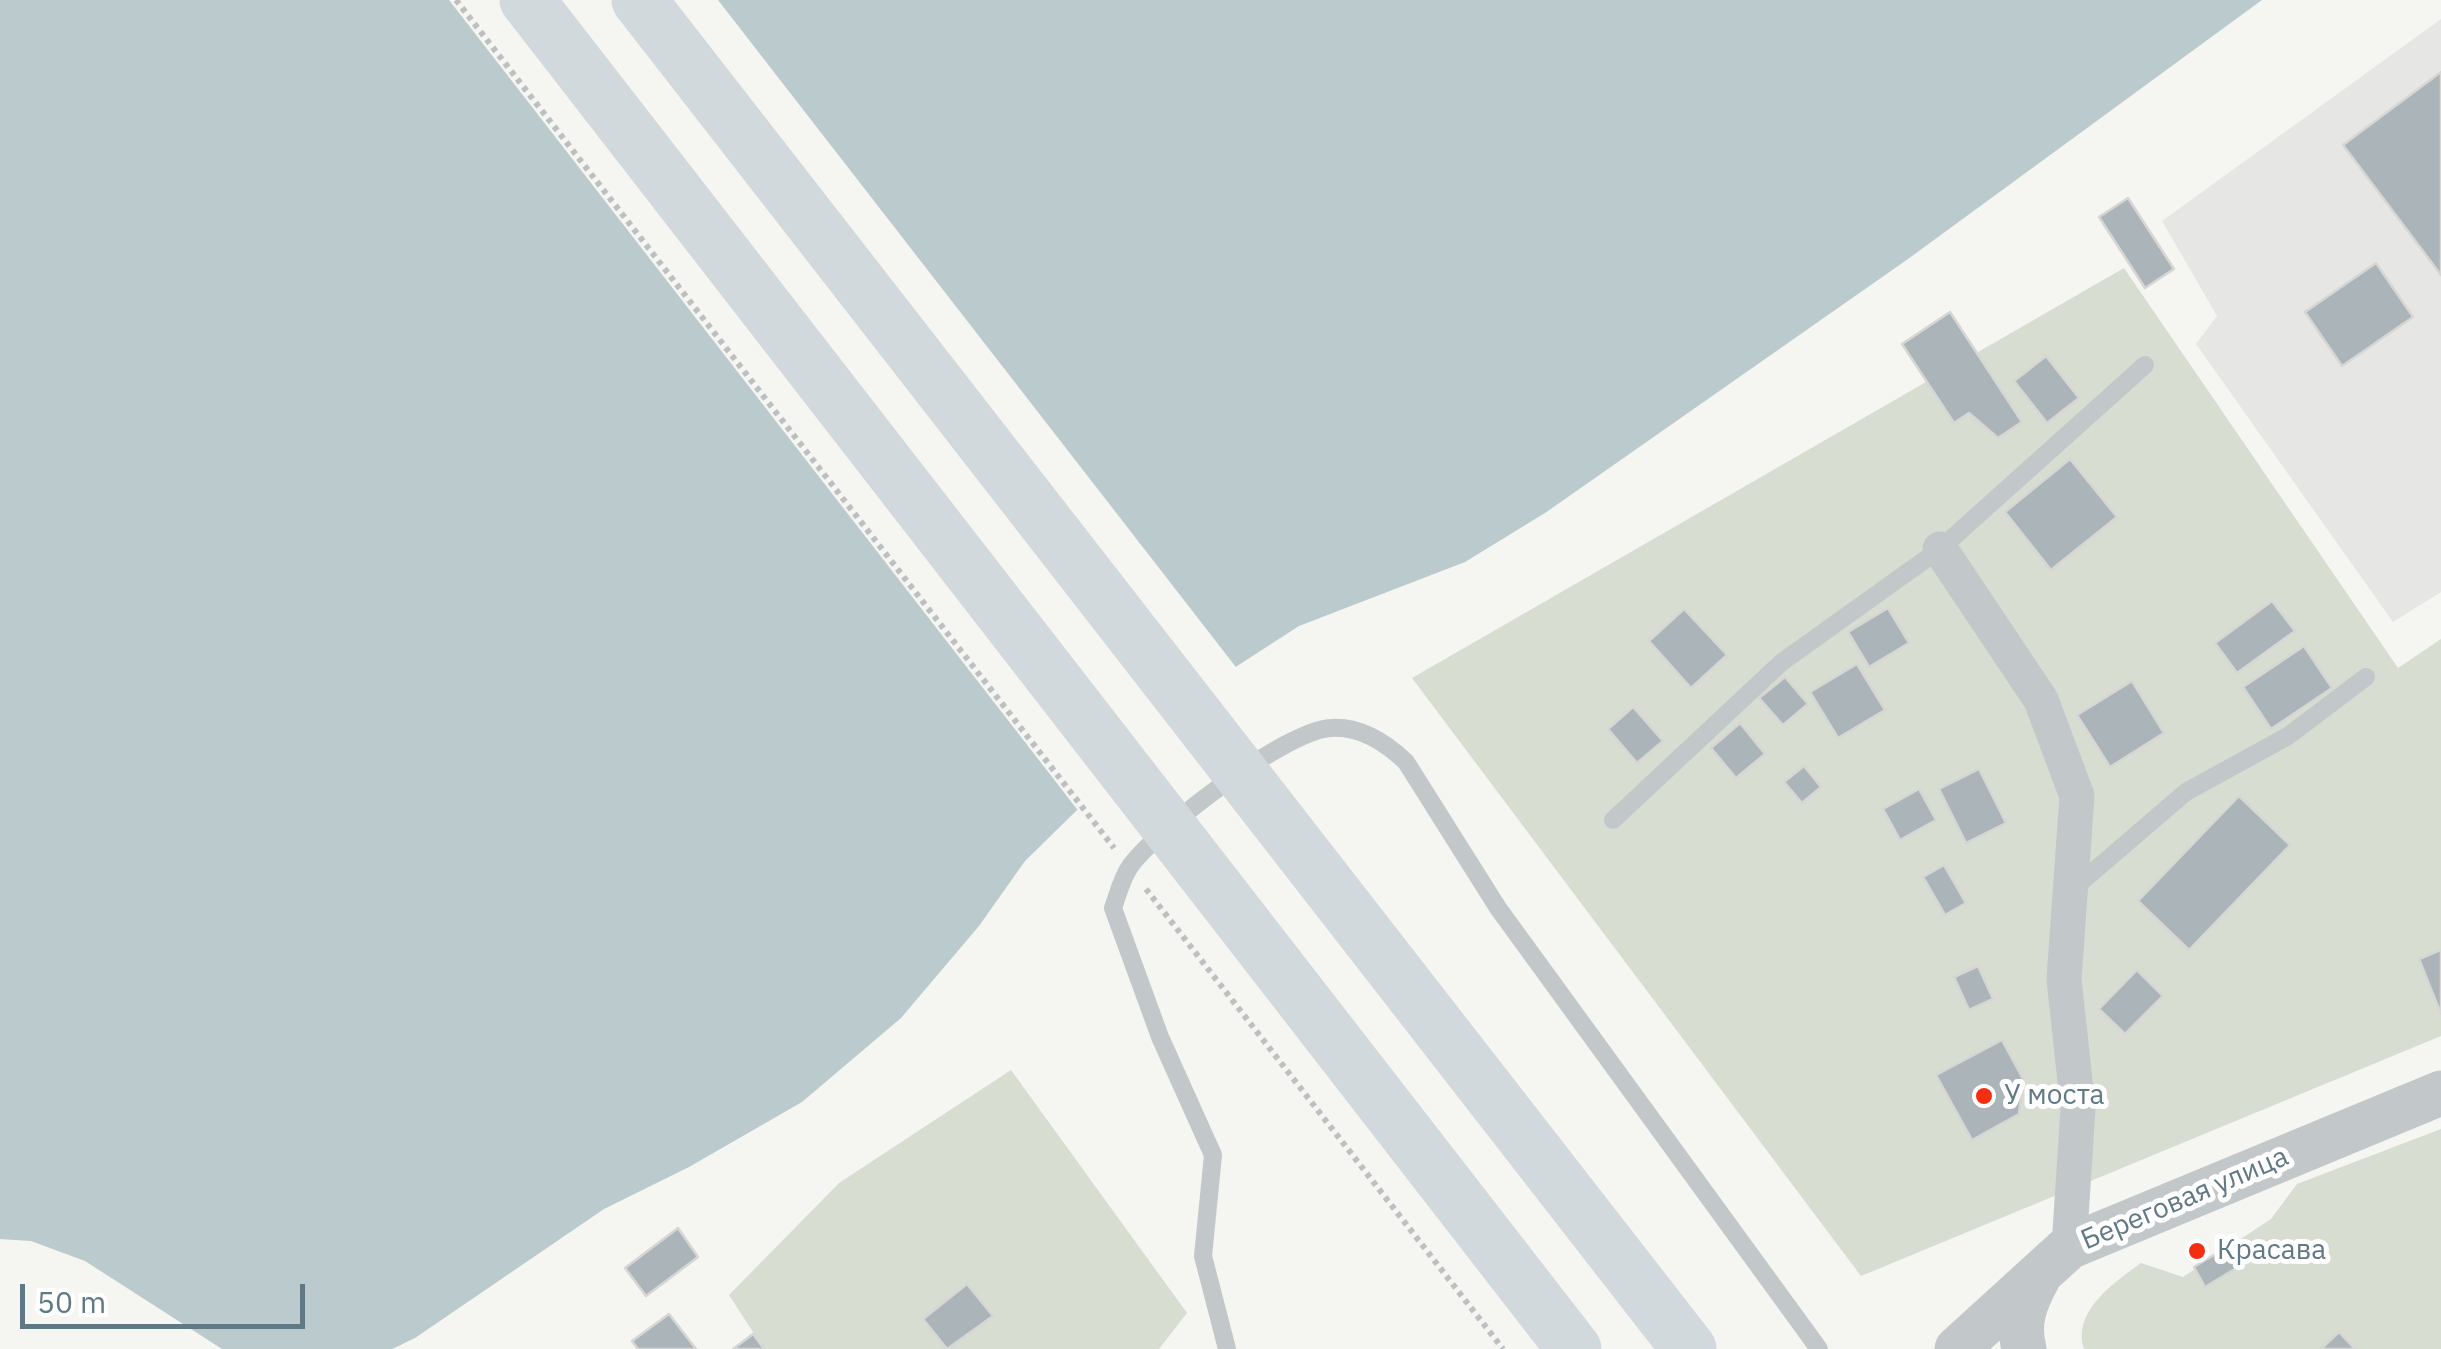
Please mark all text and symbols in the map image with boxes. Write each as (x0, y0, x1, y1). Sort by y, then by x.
place label: У моста (2004, 1079, 2104, 1113)
marker: У моста (1973, 1085, 1995, 1107)
street label: Береговая улица (2076, 1140, 2294, 1258)
place label: Красава (2217, 1234, 2326, 1268)
marker: Красава (2186, 1240, 2208, 1262)
scale bar (25, 1264, 310, 1326)
text: 50 m (37, 1282, 106, 1321)

